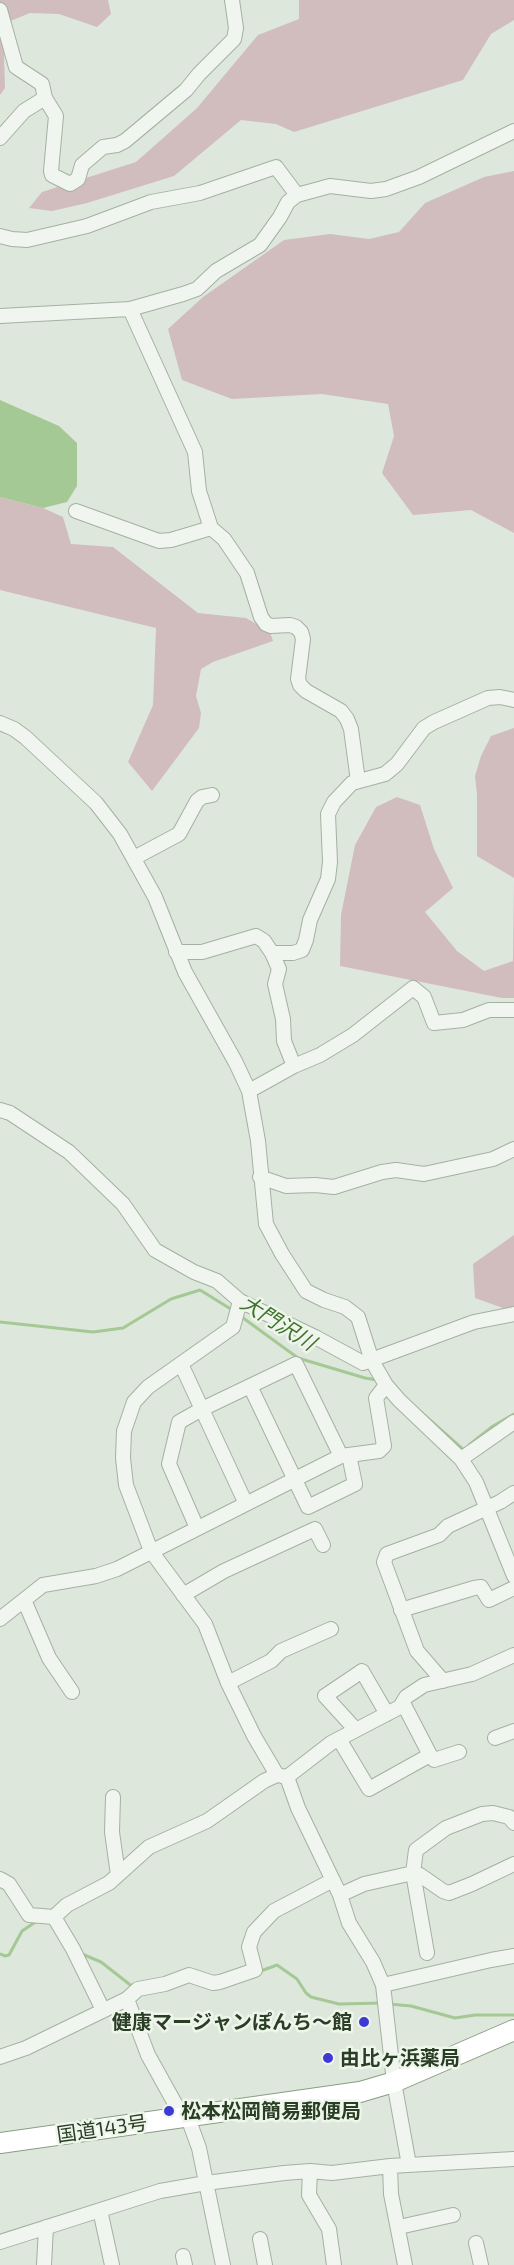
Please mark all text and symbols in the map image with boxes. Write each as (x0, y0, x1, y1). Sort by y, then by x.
water label: 大門沢川 (236, 1290, 320, 1356)
place label: 健康マージャンぽんち～館 (112, 2010, 352, 2034)
marker: 健康マージャンぽんち～館 (357, 2015, 371, 2029)
place label: 由比ヶ浜薬局 (340, 2046, 460, 2070)
marker: 由比ヶ浜薬局 (321, 2051, 335, 2065)
place label: 松本松岡簡易郵便局 (181, 2099, 361, 2123)
marker: 松本松岡簡易郵便局 (162, 2104, 176, 2118)
street label: 国道143号 (55, 2111, 149, 2147)

